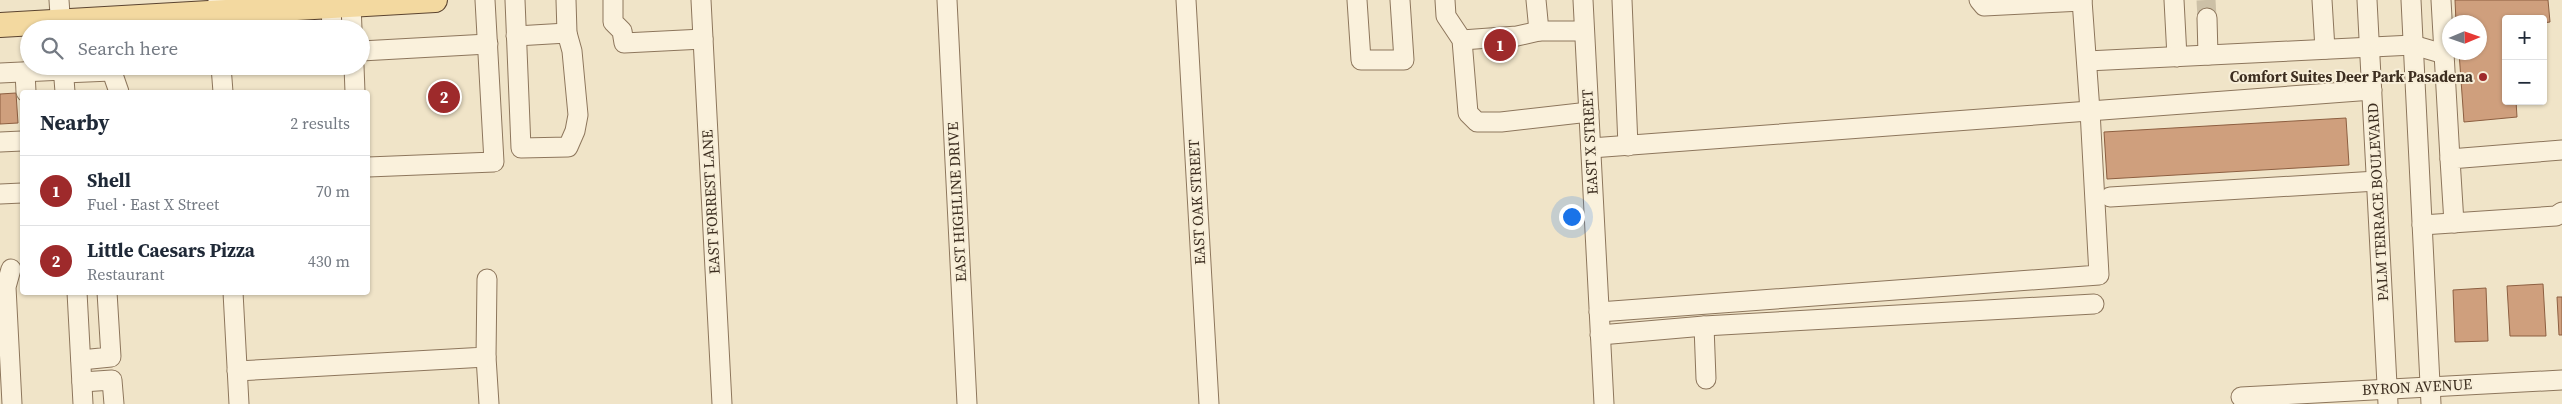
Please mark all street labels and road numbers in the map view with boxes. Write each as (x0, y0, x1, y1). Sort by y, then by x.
street label: EAST X STREET (1576, 89, 1603, 195)
street label: PALM TERRACE BOULEVARD (2362, 102, 2393, 302)
street label: EAST HIGHLINE DRIVE (942, 122, 971, 282)
street label: EAST FORREST LANE (696, 129, 725, 275)
street label: EAST OAK STREET (1183, 139, 1210, 265)
street label: BYRON AVENUE (2361, 373, 2473, 400)

